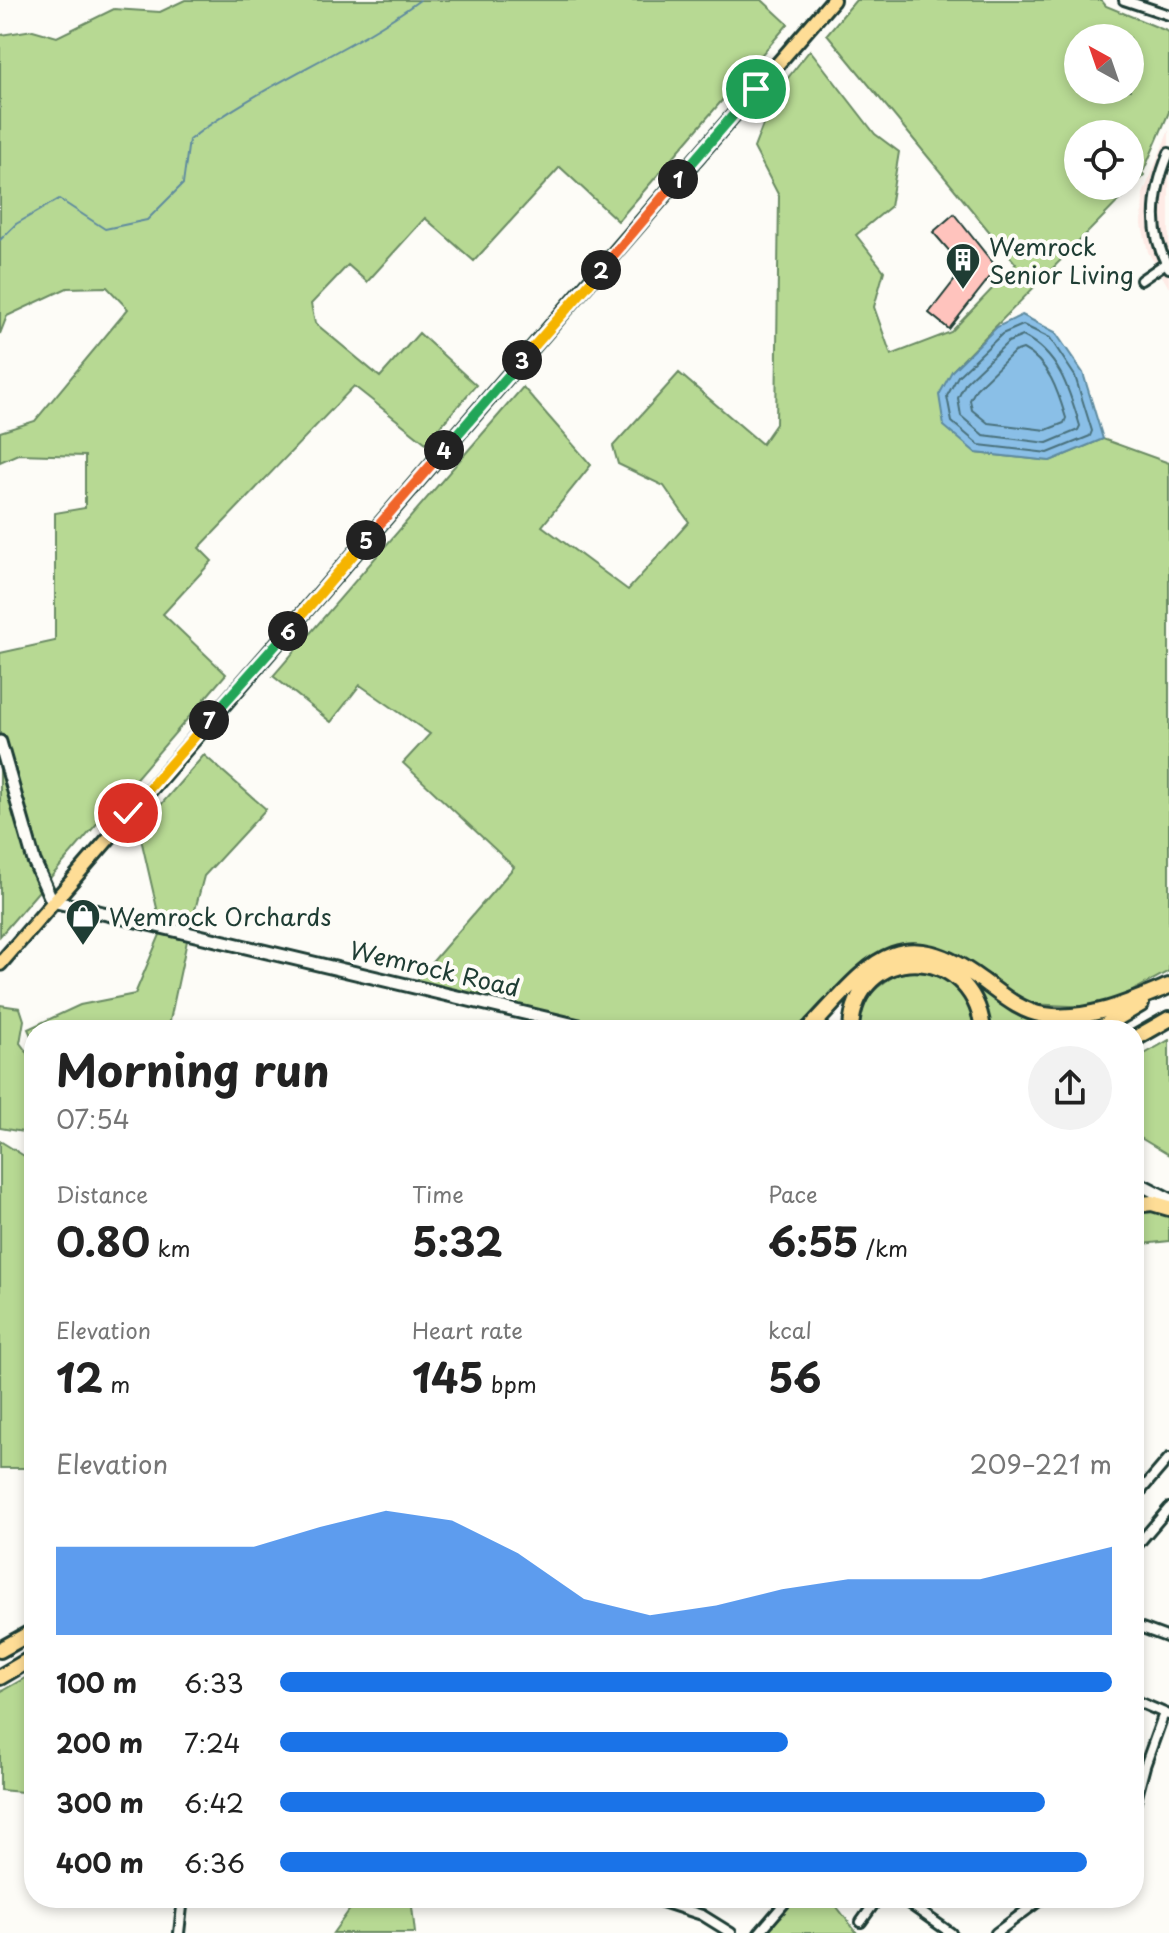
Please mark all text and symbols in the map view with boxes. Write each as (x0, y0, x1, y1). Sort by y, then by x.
north arrow (1064, 24, 1144, 104)
map controls (1064, 24, 1144, 200)
pin (722, 55, 790, 123)
icon: arrive (734, 67, 778, 111)
button: locate (1064, 120, 1144, 200)
pin: 1 (658, 159, 698, 199)
text: 1 (673, 162, 683, 195)
place label: Wemrock Senior Living (989, 228, 1134, 292)
building icon: Wemrock Senior Living (944, 241, 982, 291)
pin: 2 (581, 250, 621, 290)
text: 2 (593, 253, 609, 286)
pin: 3 (502, 340, 542, 380)
text: 3 (515, 343, 529, 376)
pin: 4 (424, 430, 464, 470)
text: 4 (437, 433, 451, 466)
pin: 5 (346, 520, 386, 560)
text: 5 (359, 523, 373, 556)
pin: 6 (268, 611, 308, 651)
text: 6 (280, 614, 296, 647)
pin: 7 (189, 700, 229, 740)
text: 7 (203, 703, 215, 736)
pin (94, 779, 162, 847)
icon: check (106, 791, 150, 835)
shop icon: Wemrock Orchards (64, 897, 102, 947)
place label: Wemrock Orchards (109, 898, 332, 934)
street label: Wemrock Road (346, 931, 524, 1005)
text: Morning run (56, 1036, 330, 1102)
button: share (1028, 1046, 1112, 1130)
text: 07:54 (56, 1099, 130, 1138)
text: Distance (56, 1177, 148, 1210)
text: Time (412, 1177, 464, 1210)
text: Pace (768, 1177, 818, 1210)
text: 0.80 (56, 1210, 150, 1271)
text: 5:32 (412, 1210, 503, 1271)
text: 6:55 (768, 1210, 859, 1271)
text: km (150, 1231, 191, 1264)
text: /km (859, 1231, 908, 1264)
text: Elevation (56, 1313, 151, 1346)
text: Heart rate (412, 1313, 523, 1346)
text: kcal (768, 1313, 812, 1346)
text: 12 (56, 1346, 103, 1407)
text: 145 (412, 1346, 484, 1407)
text: 56 (768, 1346, 822, 1407)
text: m (103, 1367, 130, 1400)
text: bpm (484, 1367, 537, 1400)
text: Elevation (56, 1444, 168, 1483)
text: 209–221 m (969, 1444, 1112, 1483)
text: 100 m (56, 1663, 137, 1702)
text: 6:33 (184, 1663, 244, 1702)
text: 200 m (56, 1723, 143, 1762)
text: 7:24 (184, 1723, 241, 1762)
text: 300 m (56, 1783, 144, 1822)
text: 6:42 (184, 1783, 244, 1822)
text: 400 m (56, 1843, 144, 1882)
text: 6:36 (184, 1843, 245, 1882)

